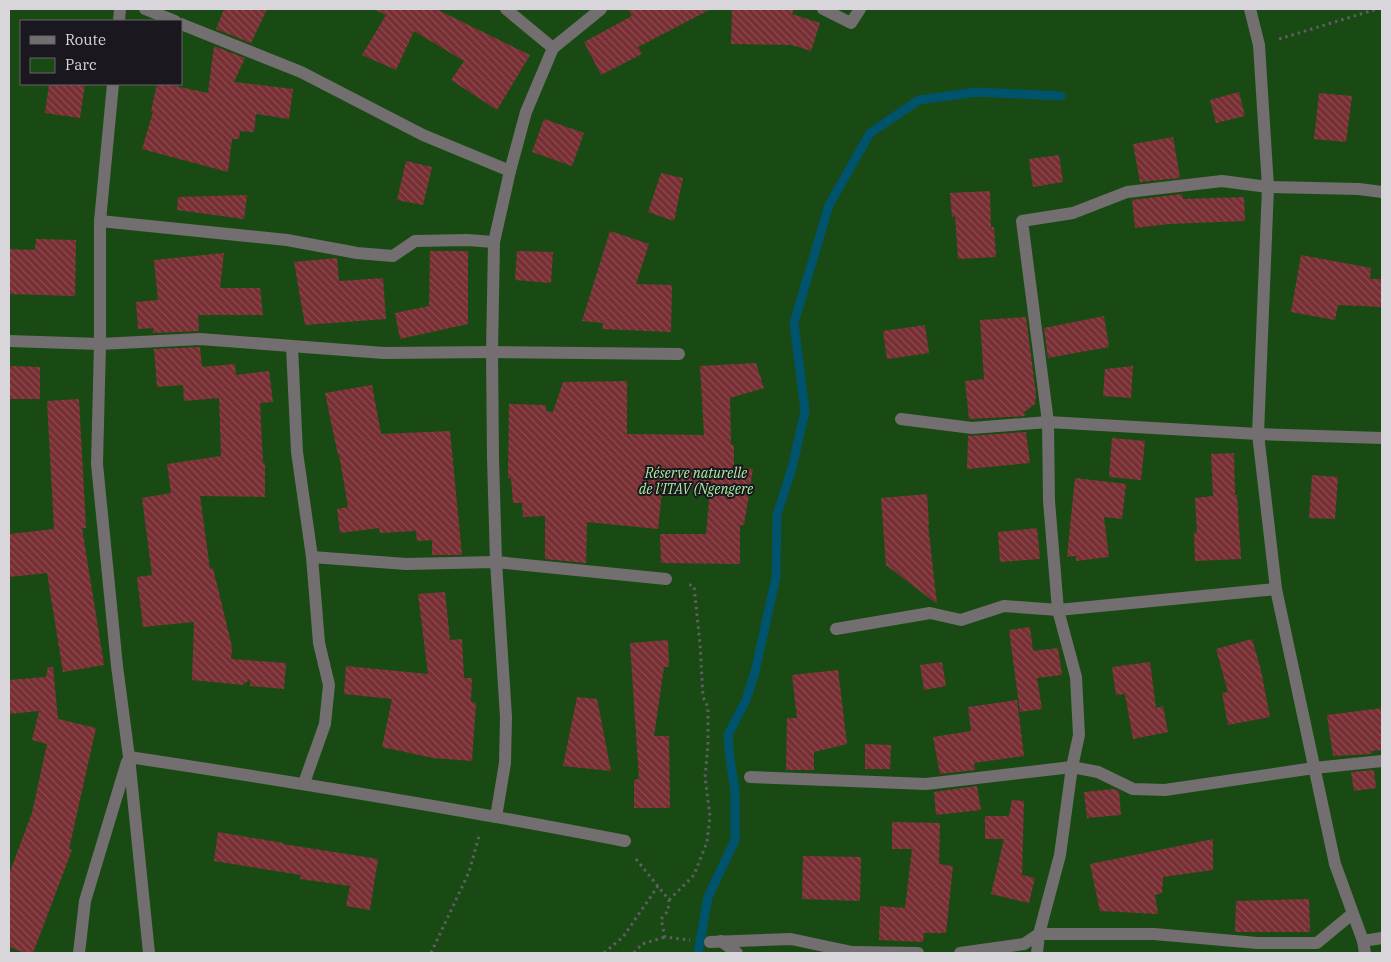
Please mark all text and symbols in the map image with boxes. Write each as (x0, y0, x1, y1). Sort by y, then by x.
legend (20, 20, 182, 85)
text: Route (65, 30, 106, 49)
text: Parc (65, 55, 97, 74)
park label: Réserve naturelle de l'ITAV (Ngengere (639, 464, 754, 498)

